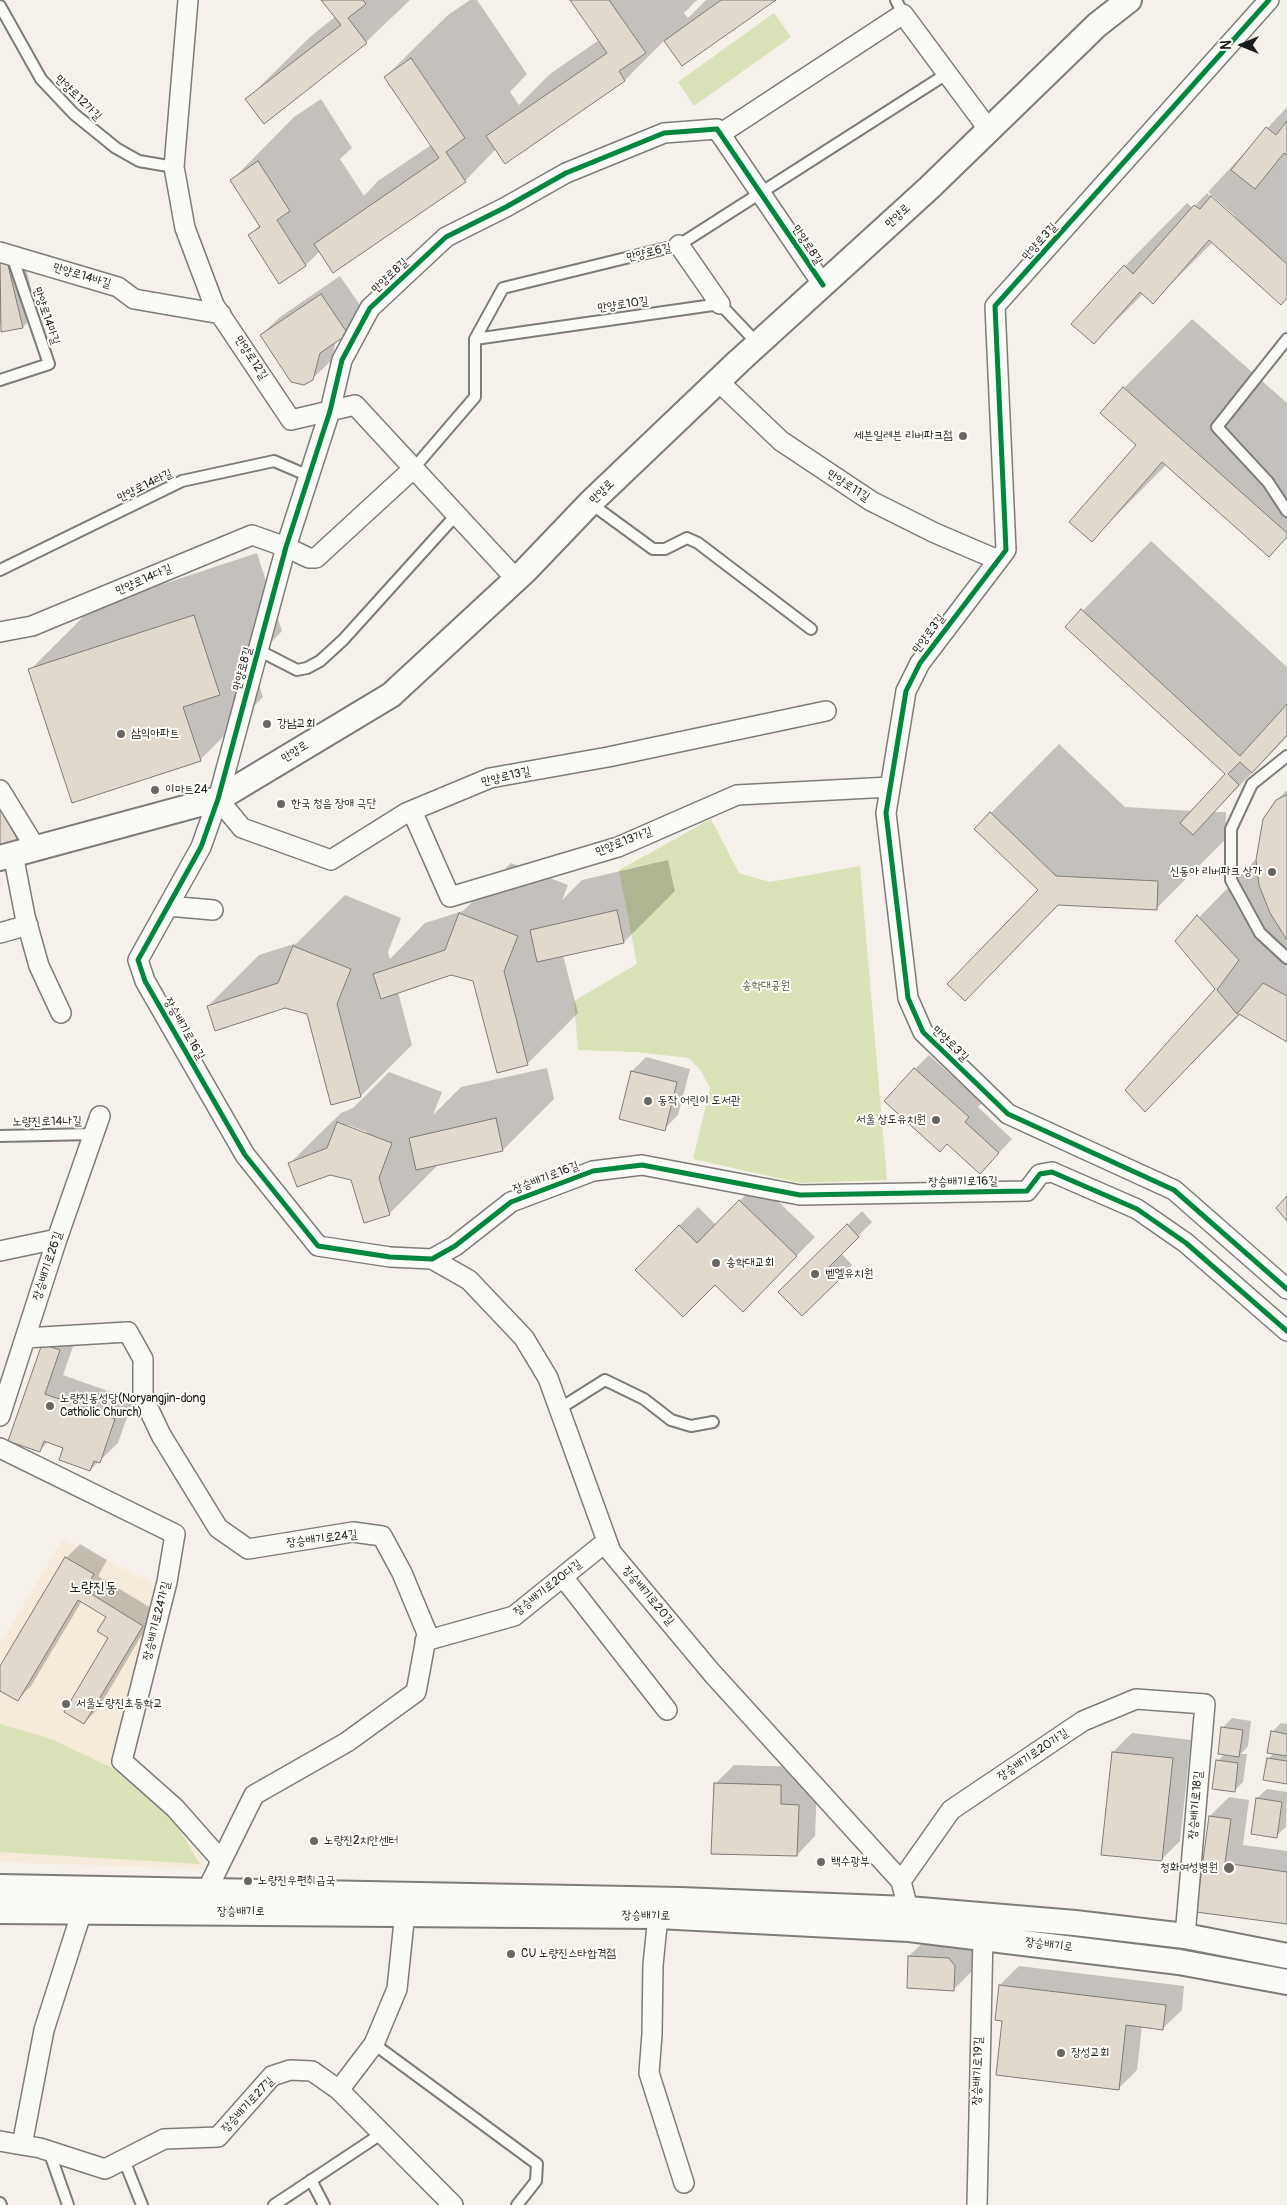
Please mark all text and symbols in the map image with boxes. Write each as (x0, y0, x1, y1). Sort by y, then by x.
north arrow (1217, 20, 1267, 70)
text: N (1218, 40, 1235, 50)
street label: 만양로12가길 (52, 72, 104, 124)
street label: 만양로 (882, 201, 914, 231)
street label: 만양로3길 (1019, 220, 1061, 264)
street label: 만양로8길 (789, 222, 825, 268)
street label: 만양로6길 (625, 241, 673, 265)
street label: 만양로8길 (369, 256, 411, 296)
street label: 만양로14바길 (51, 260, 113, 292)
street label: 만양로14마길 (29, 285, 63, 347)
street label: 만양로10길 (596, 294, 650, 316)
street label: 만양로12길 (231, 333, 271, 383)
place label: 세븐일레븐 리버파크점 (854, 429, 953, 443)
marker: 세븐일레븐 리버파크점 (957, 430, 969, 442)
street label: 만양로14라길 (115, 466, 175, 506)
street label: 만양로11길 (824, 467, 872, 505)
street label: 만양로 (587, 477, 617, 507)
street label: 만양로14다길 (114, 562, 174, 598)
street label: 만양로3길 (910, 612, 948, 656)
street label: 만양로8길 (230, 646, 256, 692)
place label: 강남교회 (277, 717, 316, 731)
marker: 강남교회 (261, 718, 273, 730)
place label: 삼익아파트 (131, 727, 179, 741)
marker: 삼익아파트 (115, 728, 127, 740)
street label: 만양로 (279, 738, 311, 766)
street label: 만양로13길 (480, 764, 532, 790)
place label: 이마트24 (165, 783, 208, 797)
marker: 이마트24 (149, 784, 161, 796)
place label: 한국 청음 장애 극단 (291, 797, 376, 811)
marker: 한국 청음 장애 극단 (275, 798, 287, 810)
street label: 만양로13가길 (594, 825, 654, 859)
place label: 신동아 리버파크 상가 (1170, 865, 1262, 879)
marker: 신동아 리버파크 상가 (1266, 866, 1278, 878)
park label: 송학대공원 (742, 979, 790, 993)
street label: 장승배기로16길 (160, 995, 208, 1063)
street label: 만양로3길 (929, 1023, 971, 1065)
place label: 동작 어린이 도서관 (658, 1094, 740, 1108)
marker: 동작 어린이 도서관 (642, 1095, 654, 1107)
place label: 서울 상도유치원 (856, 1113, 926, 1127)
street label: 노량진로14나길 (12, 1114, 82, 1130)
marker: 서울 상도유치원 (930, 1114, 942, 1126)
street label: 장승배기로16길 (511, 1159, 581, 1197)
street label: 장승배기로16길 (928, 1174, 998, 1190)
street label: 장승배기로26길 (30, 1230, 66, 1302)
place label: 송학대교회 (726, 1256, 774, 1270)
marker: 송학대교회 (710, 1257, 722, 1269)
place label: 벧엘유치원 (825, 1267, 873, 1281)
marker: 벧엘유치원 (809, 1268, 821, 1280)
place label: 노량진동성당(Noryangjin-dong Catholic Church) (60, 1392, 205, 1420)
marker: 노량진동성당(Noryangjin-dong Catholic Church) (44, 1400, 56, 1412)
street label: 장승배기로24길 (286, 1527, 358, 1551)
street label: 장승배기로20다길 (511, 1557, 585, 1619)
street label: 장승배기로20길 (619, 1563, 677, 1629)
district label: 노량진동 (69, 1579, 117, 1597)
street label: 장승배기로24가길 (140, 1580, 174, 1662)
place label: 서울노량진초등학교 (76, 1697, 163, 1711)
marker: 서울노량진초등학교 (60, 1698, 72, 1710)
street label: 장승배기로20가길 (995, 1726, 1071, 1784)
street label: 장승배기로18길 (1186, 1770, 1206, 1840)
place label: 노량진2치안센터 (324, 1834, 398, 1848)
marker: 노량진2치안센터 (308, 1835, 320, 1847)
place label: 백수광부 (831, 1855, 870, 1869)
marker: 백수광부 (815, 1856, 827, 1868)
place label: 청화여성병원 (1160, 1861, 1218, 1875)
marker: 청화여성병원 (1222, 1861, 1236, 1875)
place label: 노량진우편취급국 (258, 1874, 335, 1888)
marker: 노량진우편취급국 (242, 1875, 254, 1887)
street label: 장승배기로 (217, 1905, 265, 1919)
street label: 장승배기로 (622, 1908, 670, 1924)
street label: 장승배기로 (1024, 1935, 1074, 1955)
place label: CU 노량진스타합격점 (521, 1947, 616, 1961)
marker: CU 노량진스타합격점 (505, 1948, 517, 1960)
street label: 장승배기로19길 (970, 2036, 986, 2106)
place label: 장성교회 (1071, 2046, 1110, 2060)
marker: 장성교회 (1055, 2047, 1067, 2059)
street label: 장승배기로27길 (219, 2074, 277, 2136)

